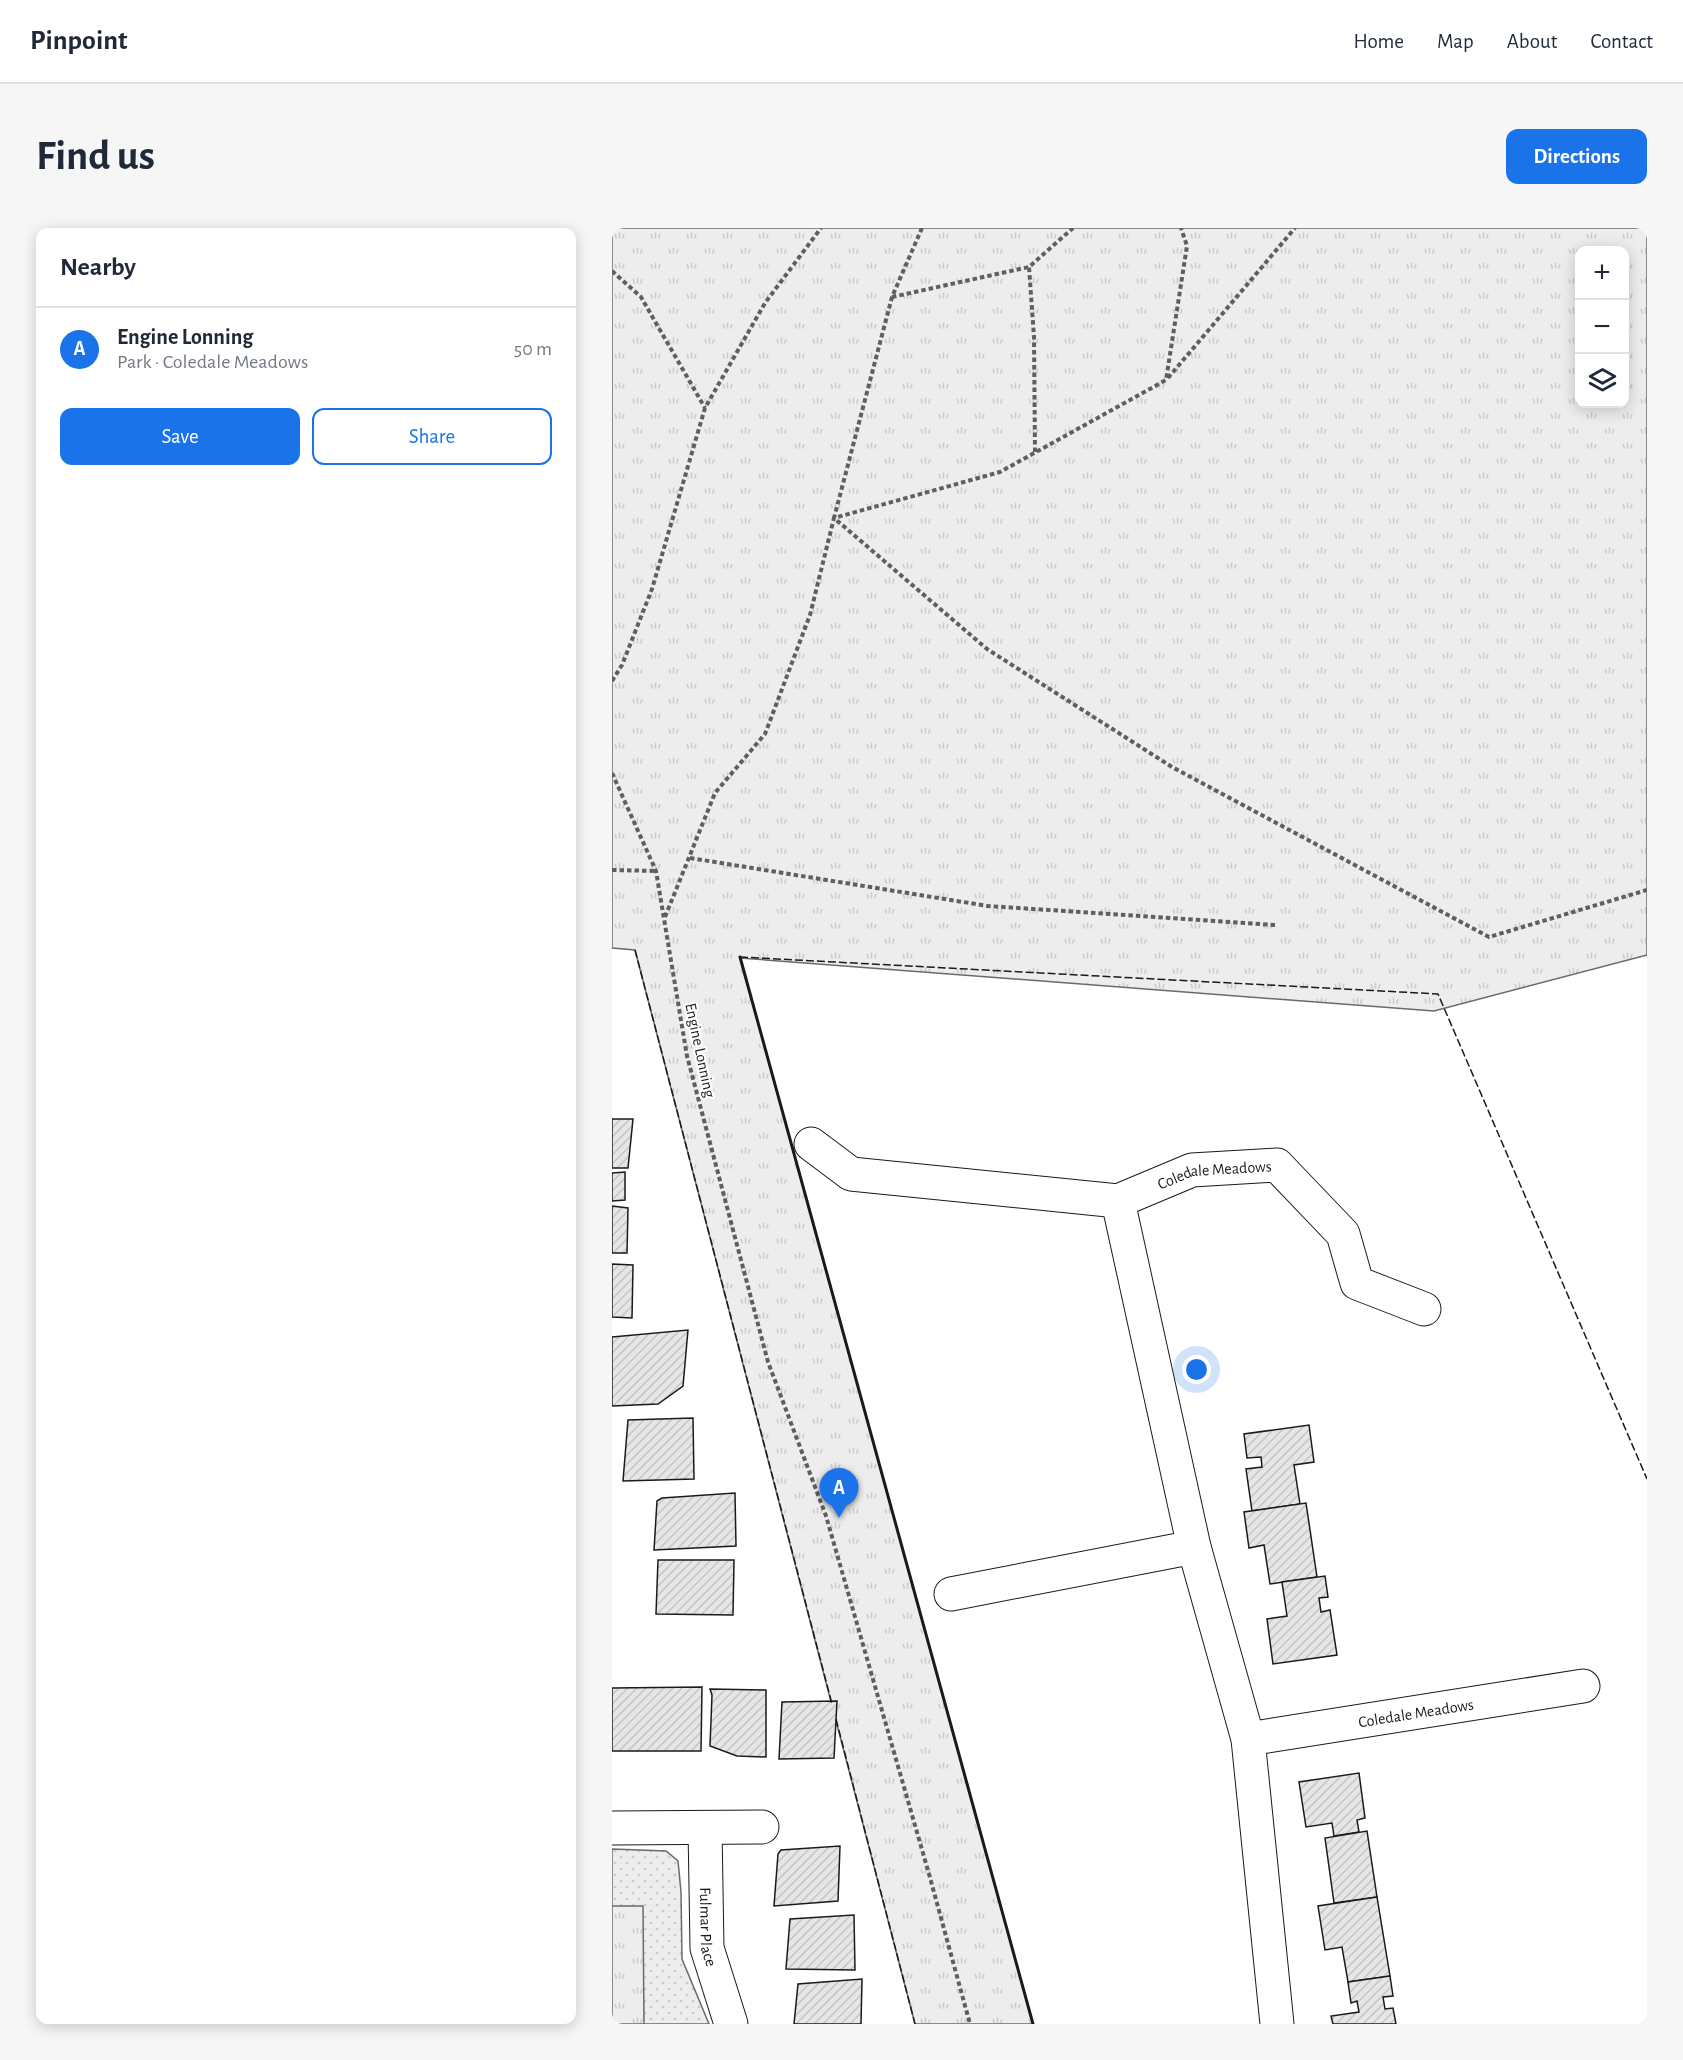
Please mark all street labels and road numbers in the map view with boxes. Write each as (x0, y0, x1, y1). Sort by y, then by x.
street label: Engine Lonning (682, 1002, 718, 1099)
street label: Coledale Meadows (1155, 1158, 1272, 1193)
street label: Coledale Meadows (1357, 1696, 1475, 1730)
street label: Fulmar Place (697, 1887, 719, 1969)

